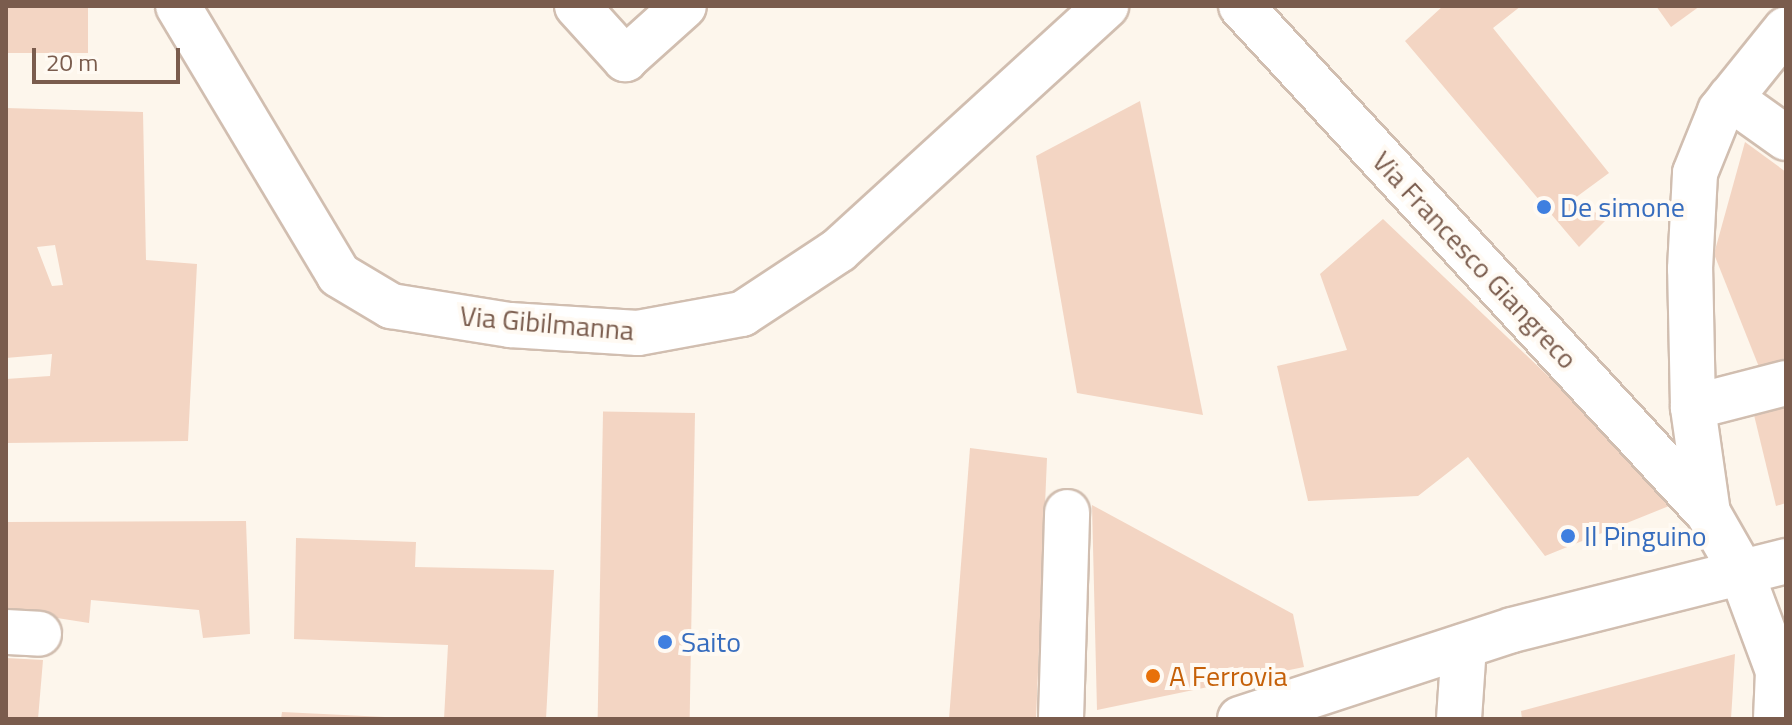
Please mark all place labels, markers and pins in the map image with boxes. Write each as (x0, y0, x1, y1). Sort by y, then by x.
place label: De simone (1560, 190, 1685, 224)
marker: De simone (1535, 198, 1553, 216)
place label: Il Pinguino (1584, 519, 1706, 553)
marker: Il Pinguino (1559, 527, 1577, 545)
place label: Saito (681, 625, 741, 659)
marker: Saito (656, 633, 674, 651)
place label: A Ferrovia (1169, 659, 1287, 693)
marker: A Ferrovia (1144, 667, 1162, 685)

